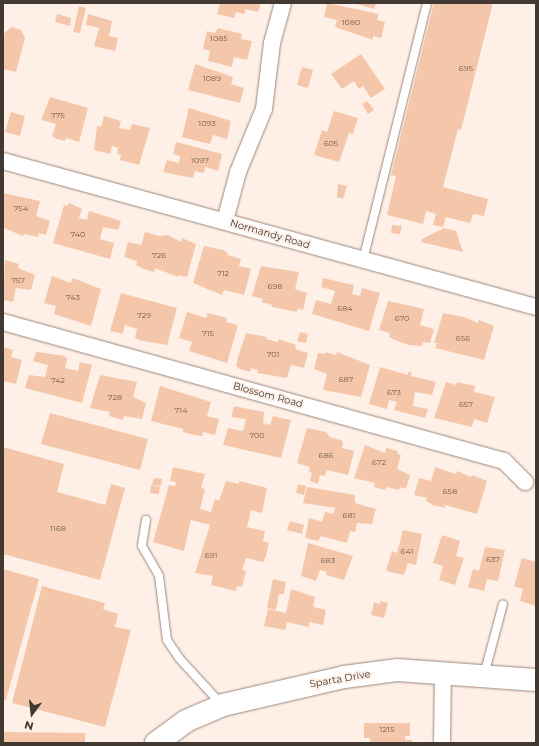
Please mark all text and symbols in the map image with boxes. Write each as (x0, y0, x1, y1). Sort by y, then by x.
house number: 1080 (342, 18, 360, 28)
house number: 1085 (210, 34, 228, 44)
house number: 695 (459, 64, 473, 74)
house number: 1089 (203, 74, 221, 84)
house number: 775 (51, 111, 65, 121)
house number: 1093 (198, 119, 216, 129)
house number: 605 (324, 139, 338, 149)
house number: 1097 (191, 156, 209, 166)
house number: 754 (14, 204, 28, 214)
street label: Normandy Road (229, 217, 311, 251)
house number: 740 (71, 230, 85, 240)
house number: 726 (152, 251, 166, 261)
house number: 712 (217, 269, 229, 279)
house number: 757 (11, 276, 25, 286)
house number: 698 (268, 282, 282, 292)
house number: 743 (66, 293, 80, 303)
house number: 684 (337, 304, 353, 314)
house number: 729 (137, 311, 151, 321)
house number: 670 (395, 314, 409, 324)
house number: 715 (202, 329, 214, 339)
house number: 656 (456, 334, 470, 344)
house number: 701 (267, 350, 279, 360)
house number: 687 (339, 375, 353, 385)
house number: 742 (51, 376, 65, 386)
street label: Blossom Road (232, 380, 304, 410)
house number: 673 (387, 388, 401, 398)
house number: 728 (108, 393, 122, 403)
house number: 657 (459, 400, 473, 410)
house number: 714 (175, 406, 187, 416)
house number: 700 (249, 431, 265, 441)
house number: 686 (319, 451, 333, 461)
house number: 672 (372, 458, 386, 468)
house number: 658 (443, 487, 457, 497)
house number: 681 (343, 511, 355, 521)
house number: 1168 (50, 524, 66, 534)
house number: 641 (401, 547, 413, 557)
house number: 691 (205, 551, 217, 561)
house number: 637 (486, 555, 500, 565)
house number: 683 (321, 556, 335, 566)
street label: Sparta Drive (309, 668, 371, 690)
north arrow (12, 694, 52, 734)
text: N (23, 718, 35, 734)
house number: 1215 (380, 725, 394, 735)

